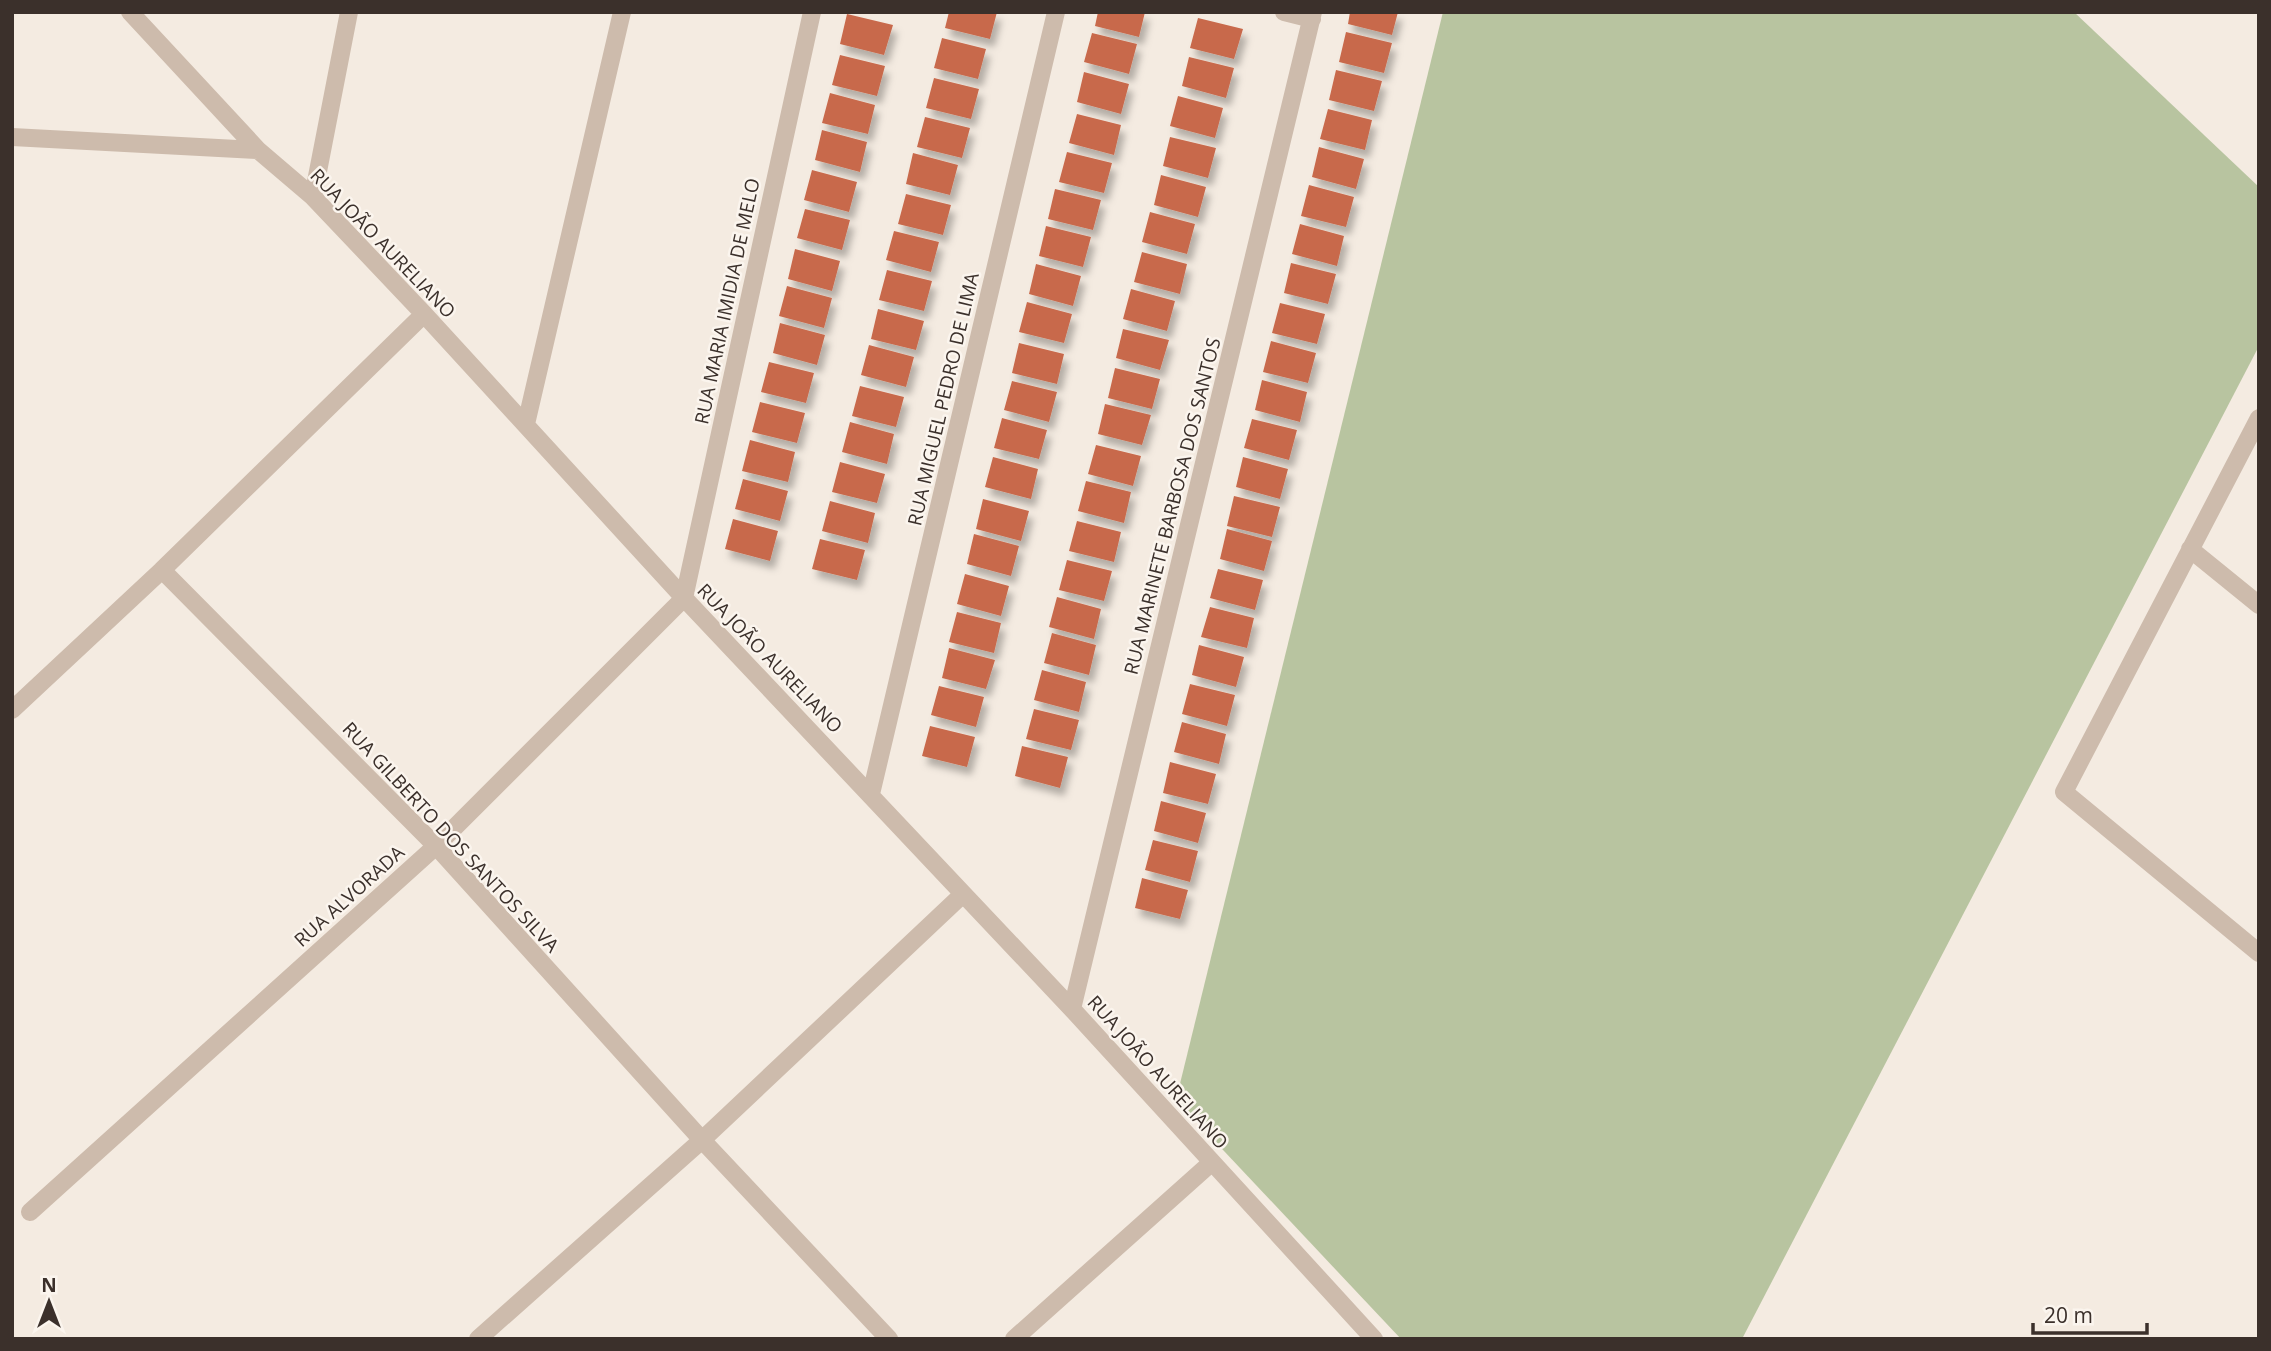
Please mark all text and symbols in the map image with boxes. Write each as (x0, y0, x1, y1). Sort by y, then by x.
street label: RUA JOÃO AURELIANO (305, 163, 461, 323)
street label: RUA MARIA IMIDIA DE MELO (688, 176, 766, 426)
street label: RUA MIGUEL PEDRO DE LIMA (901, 270, 985, 528)
street label: RUA MARINETE BARBOSA DOS SANTOS (1118, 335, 1226, 677)
street label: RUA JOÃO AURELIANO (692, 578, 848, 738)
street label: RUA GILBERTO DOS SANTOS SILVA (337, 716, 565, 958)
street label: RUA ALVORADA (288, 839, 410, 953)
street label: RUA JOÃO AURELIANO (1082, 990, 1234, 1154)
north arrow (14, 1267, 84, 1337)
text: N (41, 1272, 57, 1298)
scale bar (2033, 1292, 2147, 1336)
text: 20 m (2044, 1301, 2093, 1329)

